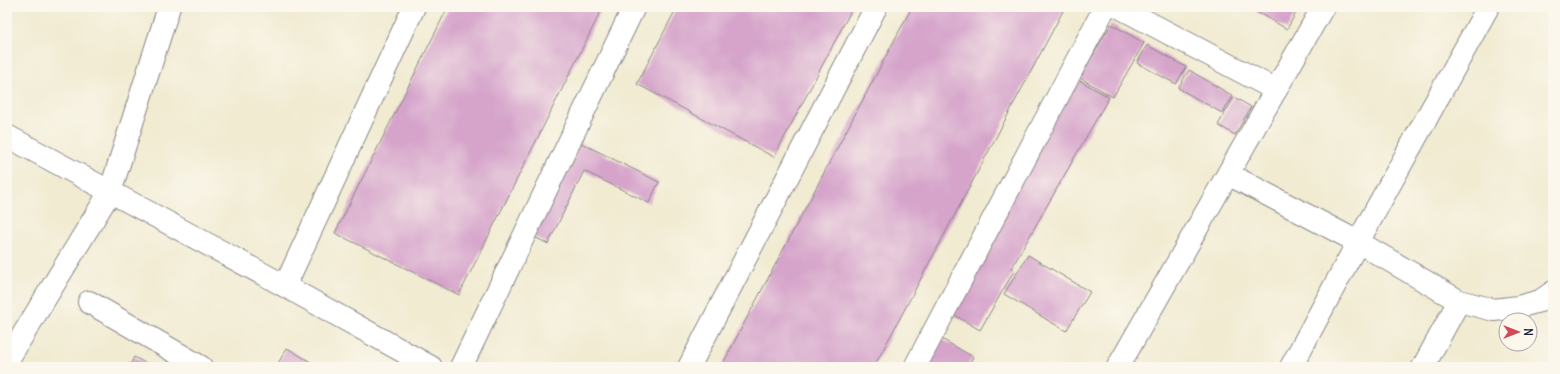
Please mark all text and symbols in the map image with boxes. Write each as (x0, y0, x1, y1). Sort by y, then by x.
north arrow (1498, 312, 1538, 352)
text: N (1521, 328, 1535, 336)

